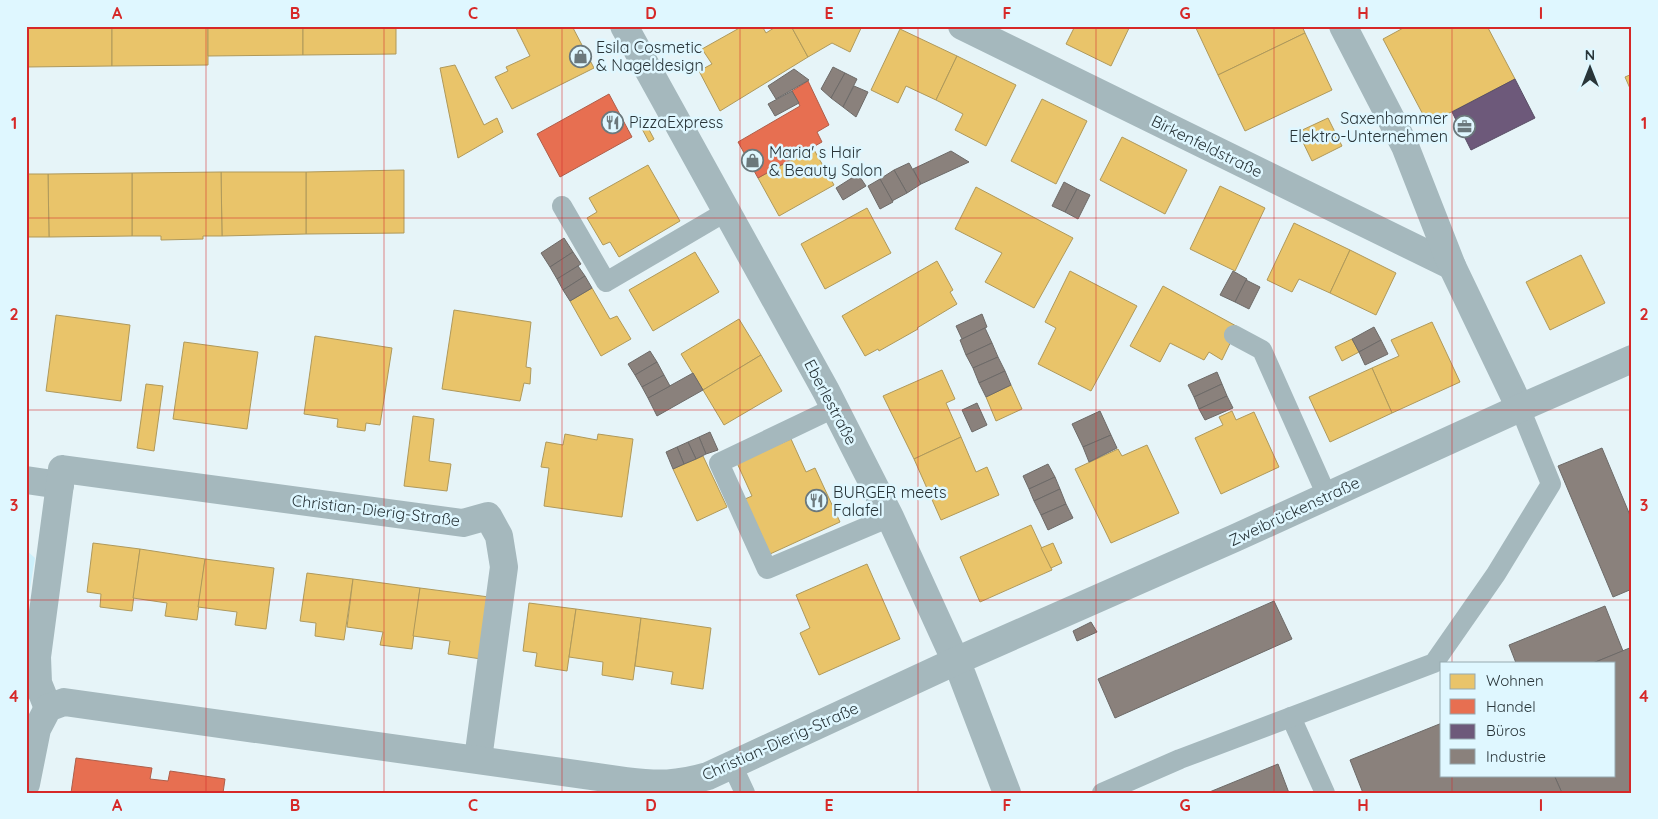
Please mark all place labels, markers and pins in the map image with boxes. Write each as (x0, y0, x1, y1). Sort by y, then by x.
place label: Esila Cosmetic & Nageldesign (596, 37, 704, 75)
shop icon: Esila Cosmetic & Nageldesign (568, 44, 592, 68)
place label: Saxenhammer Elektro-Unternehmen (1289, 108, 1448, 146)
restaurant icon: PizzaExpress (601, 110, 625, 134)
place label: PizzaExpress (629, 112, 723, 132)
office icon: Saxenhammer Elektro-Unternehmen (1452, 115, 1476, 139)
place label: Maria' s Hair & Beauty Salon (769, 142, 882, 180)
shop icon: Maria' s Hair & Beauty Salon (741, 149, 765, 173)
place label: BURGER meets Falafel (833, 482, 947, 520)
restaurant icon: BURGER meets Falafel (805, 489, 829, 513)

